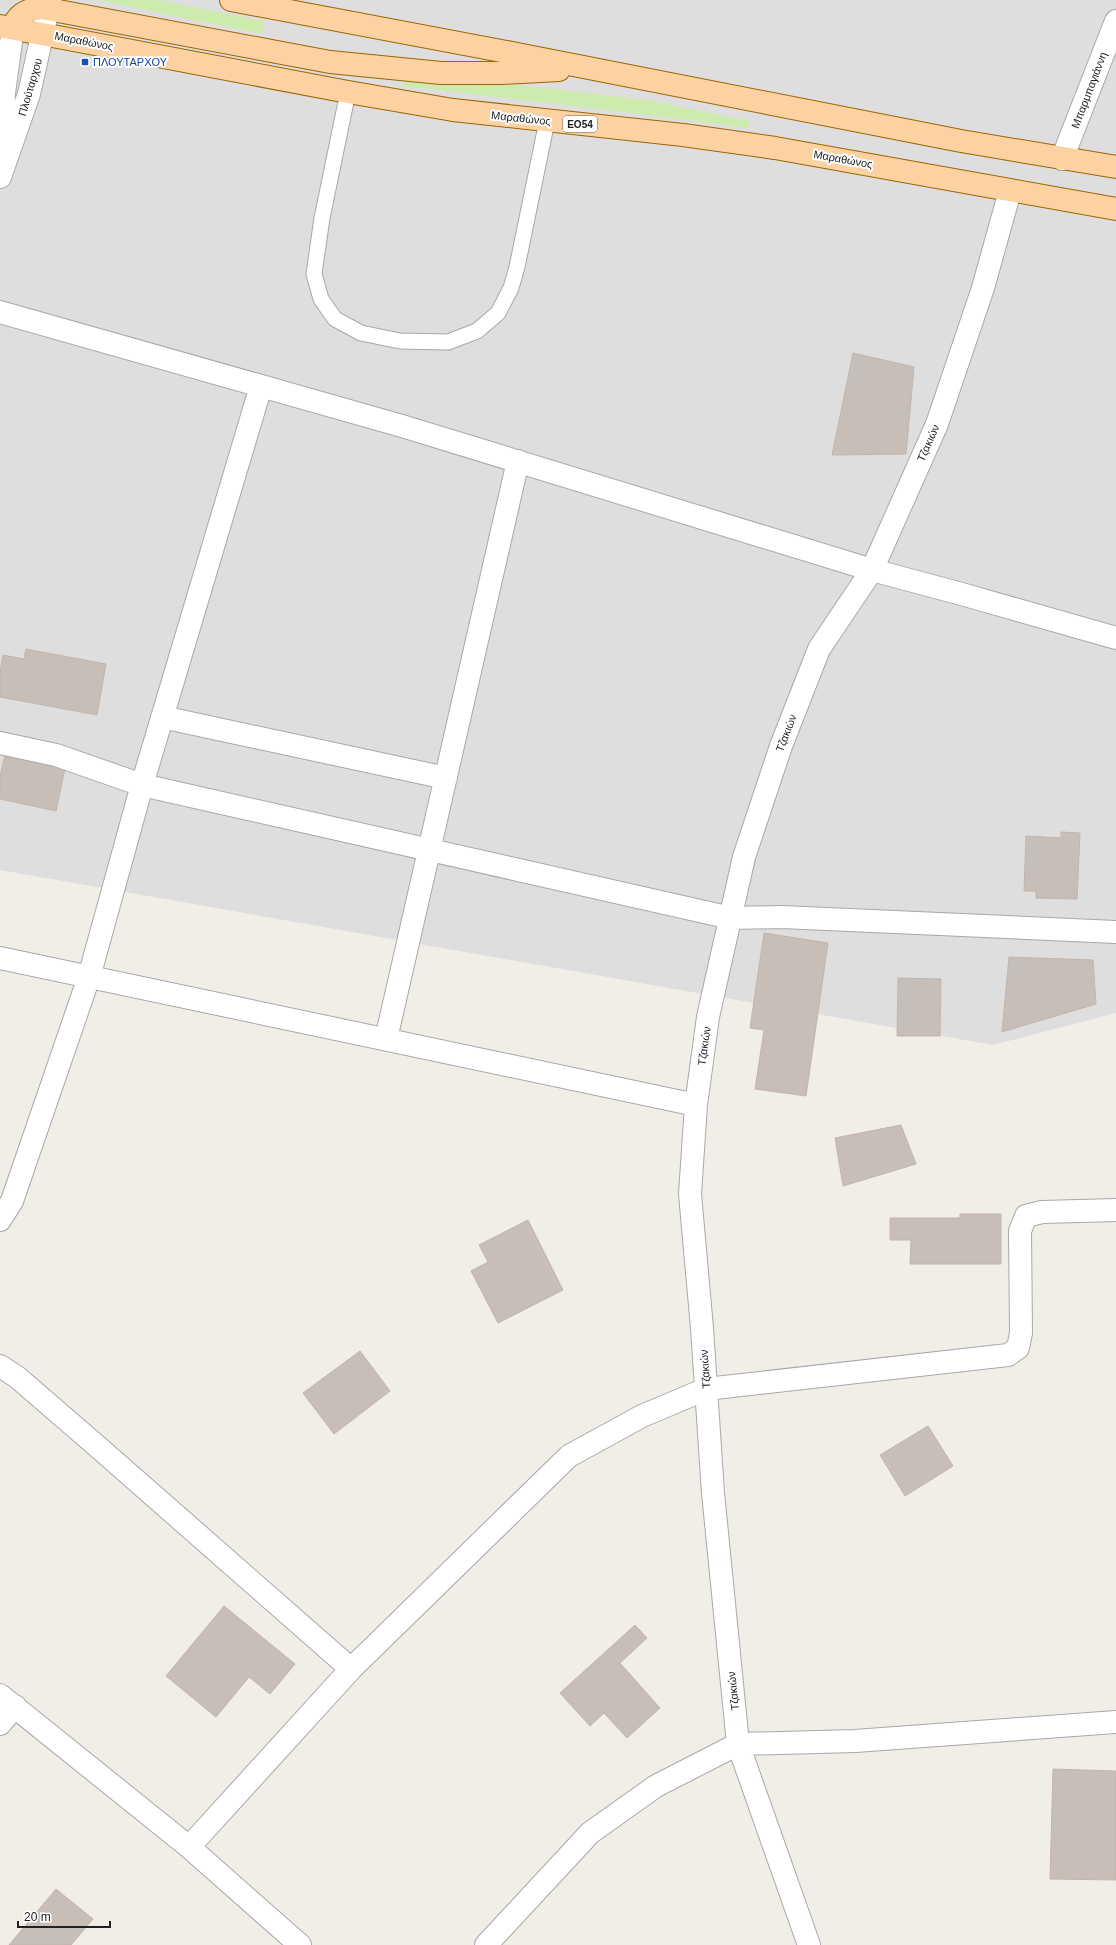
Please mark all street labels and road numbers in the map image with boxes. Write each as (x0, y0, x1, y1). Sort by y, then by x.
street label: Μαραθώνος (54, 29, 114, 53)
street label: Μπαρμπαγιάννη (1069, 50, 1109, 130)
street label: Πλούταρχου (16, 57, 44, 117)
street label: Μαραθώνος (491, 109, 551, 127)
road number: ΕΟ54 (563, 116, 597, 132)
street label: Μαραθώνος (813, 148, 873, 170)
street label: Τζακιών (915, 422, 942, 463)
street label: Τζακιών (773, 712, 799, 753)
street label: Τζακιών (695, 1025, 713, 1066)
street label: Τζακιών (698, 1349, 712, 1389)
street label: Τζακιών (725, 1670, 741, 1711)

